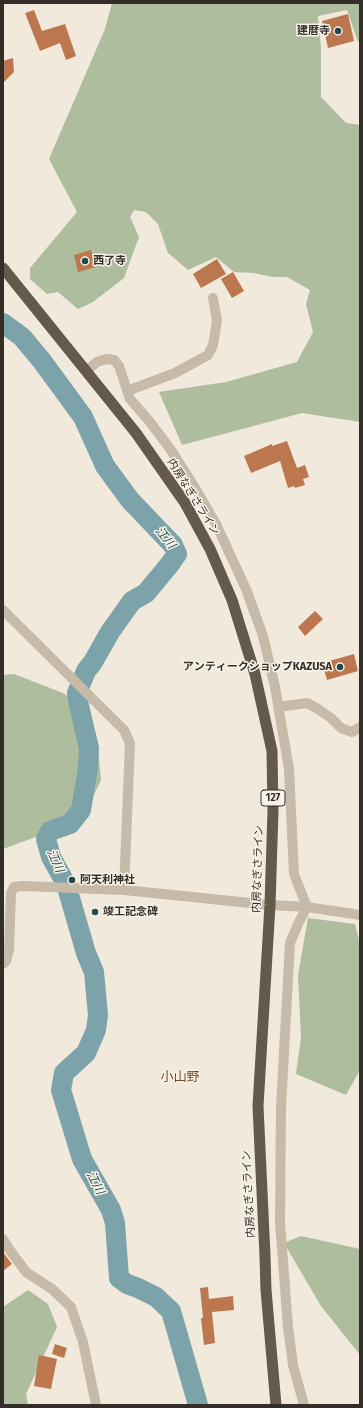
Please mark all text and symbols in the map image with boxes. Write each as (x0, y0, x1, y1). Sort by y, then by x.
place label: 建暦寺 (297, 24, 330, 38)
marker: 建暦寺 (333, 26, 343, 36)
place label: 西了寺 (93, 254, 126, 268)
marker: 西了寺 (80, 256, 90, 266)
street label: 内房なぎさライン (164, 456, 222, 538)
water label: 江川 (152, 524, 178, 552)
place label: アンティークショップKAZUSA (183, 660, 332, 674)
marker: アンティークショップKAZUSA (335, 662, 345, 672)
road number: 127 (261, 790, 285, 806)
street label: 内房なぎさライン (250, 825, 266, 913)
water label: 江川 (44, 847, 66, 875)
place label: 阿天利神社 (80, 873, 135, 887)
marker: 阿天利神社 (67, 875, 77, 885)
place label: 竣工記念碑 (103, 905, 158, 919)
marker: 竣工記念碑 (90, 907, 100, 917)
district label: 小山野 (161, 1069, 199, 1085)
street label: 内房なぎさライン (240, 1150, 258, 1238)
water label: 江川 (83, 1169, 107, 1197)

